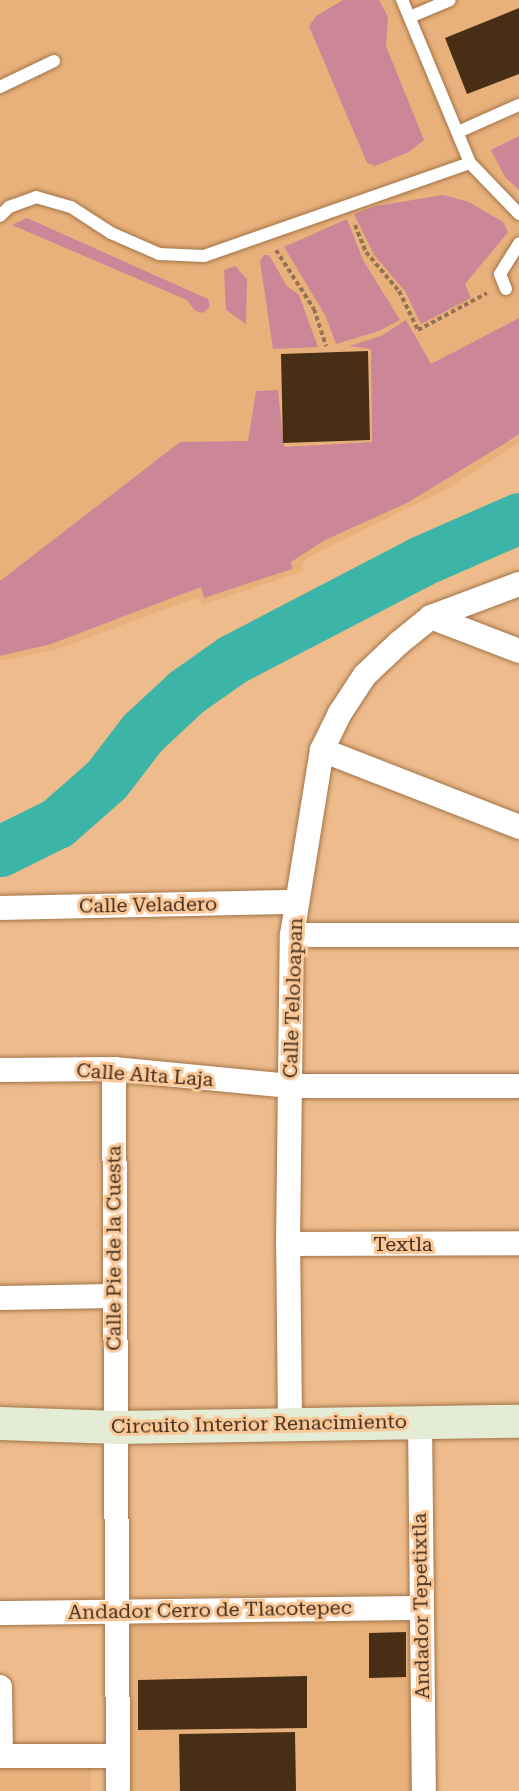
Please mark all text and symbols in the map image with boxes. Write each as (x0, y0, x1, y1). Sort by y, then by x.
street label: Calle Veladero (79, 892, 217, 918)
street label: Calle Teloloapan (278, 917, 308, 1079)
street label: Calle Alta Laja (76, 1058, 214, 1092)
street label: Calle Pie de la Cuesta (102, 1145, 126, 1351)
street label: Textla (373, 1232, 433, 1256)
street label: Circuito Interior Renacimiento (111, 1409, 407, 1439)
street label: Andador Tepetixtla (407, 1513, 435, 1699)
street label: Andador Cerro de Tlacotepec (68, 1596, 352, 1624)

